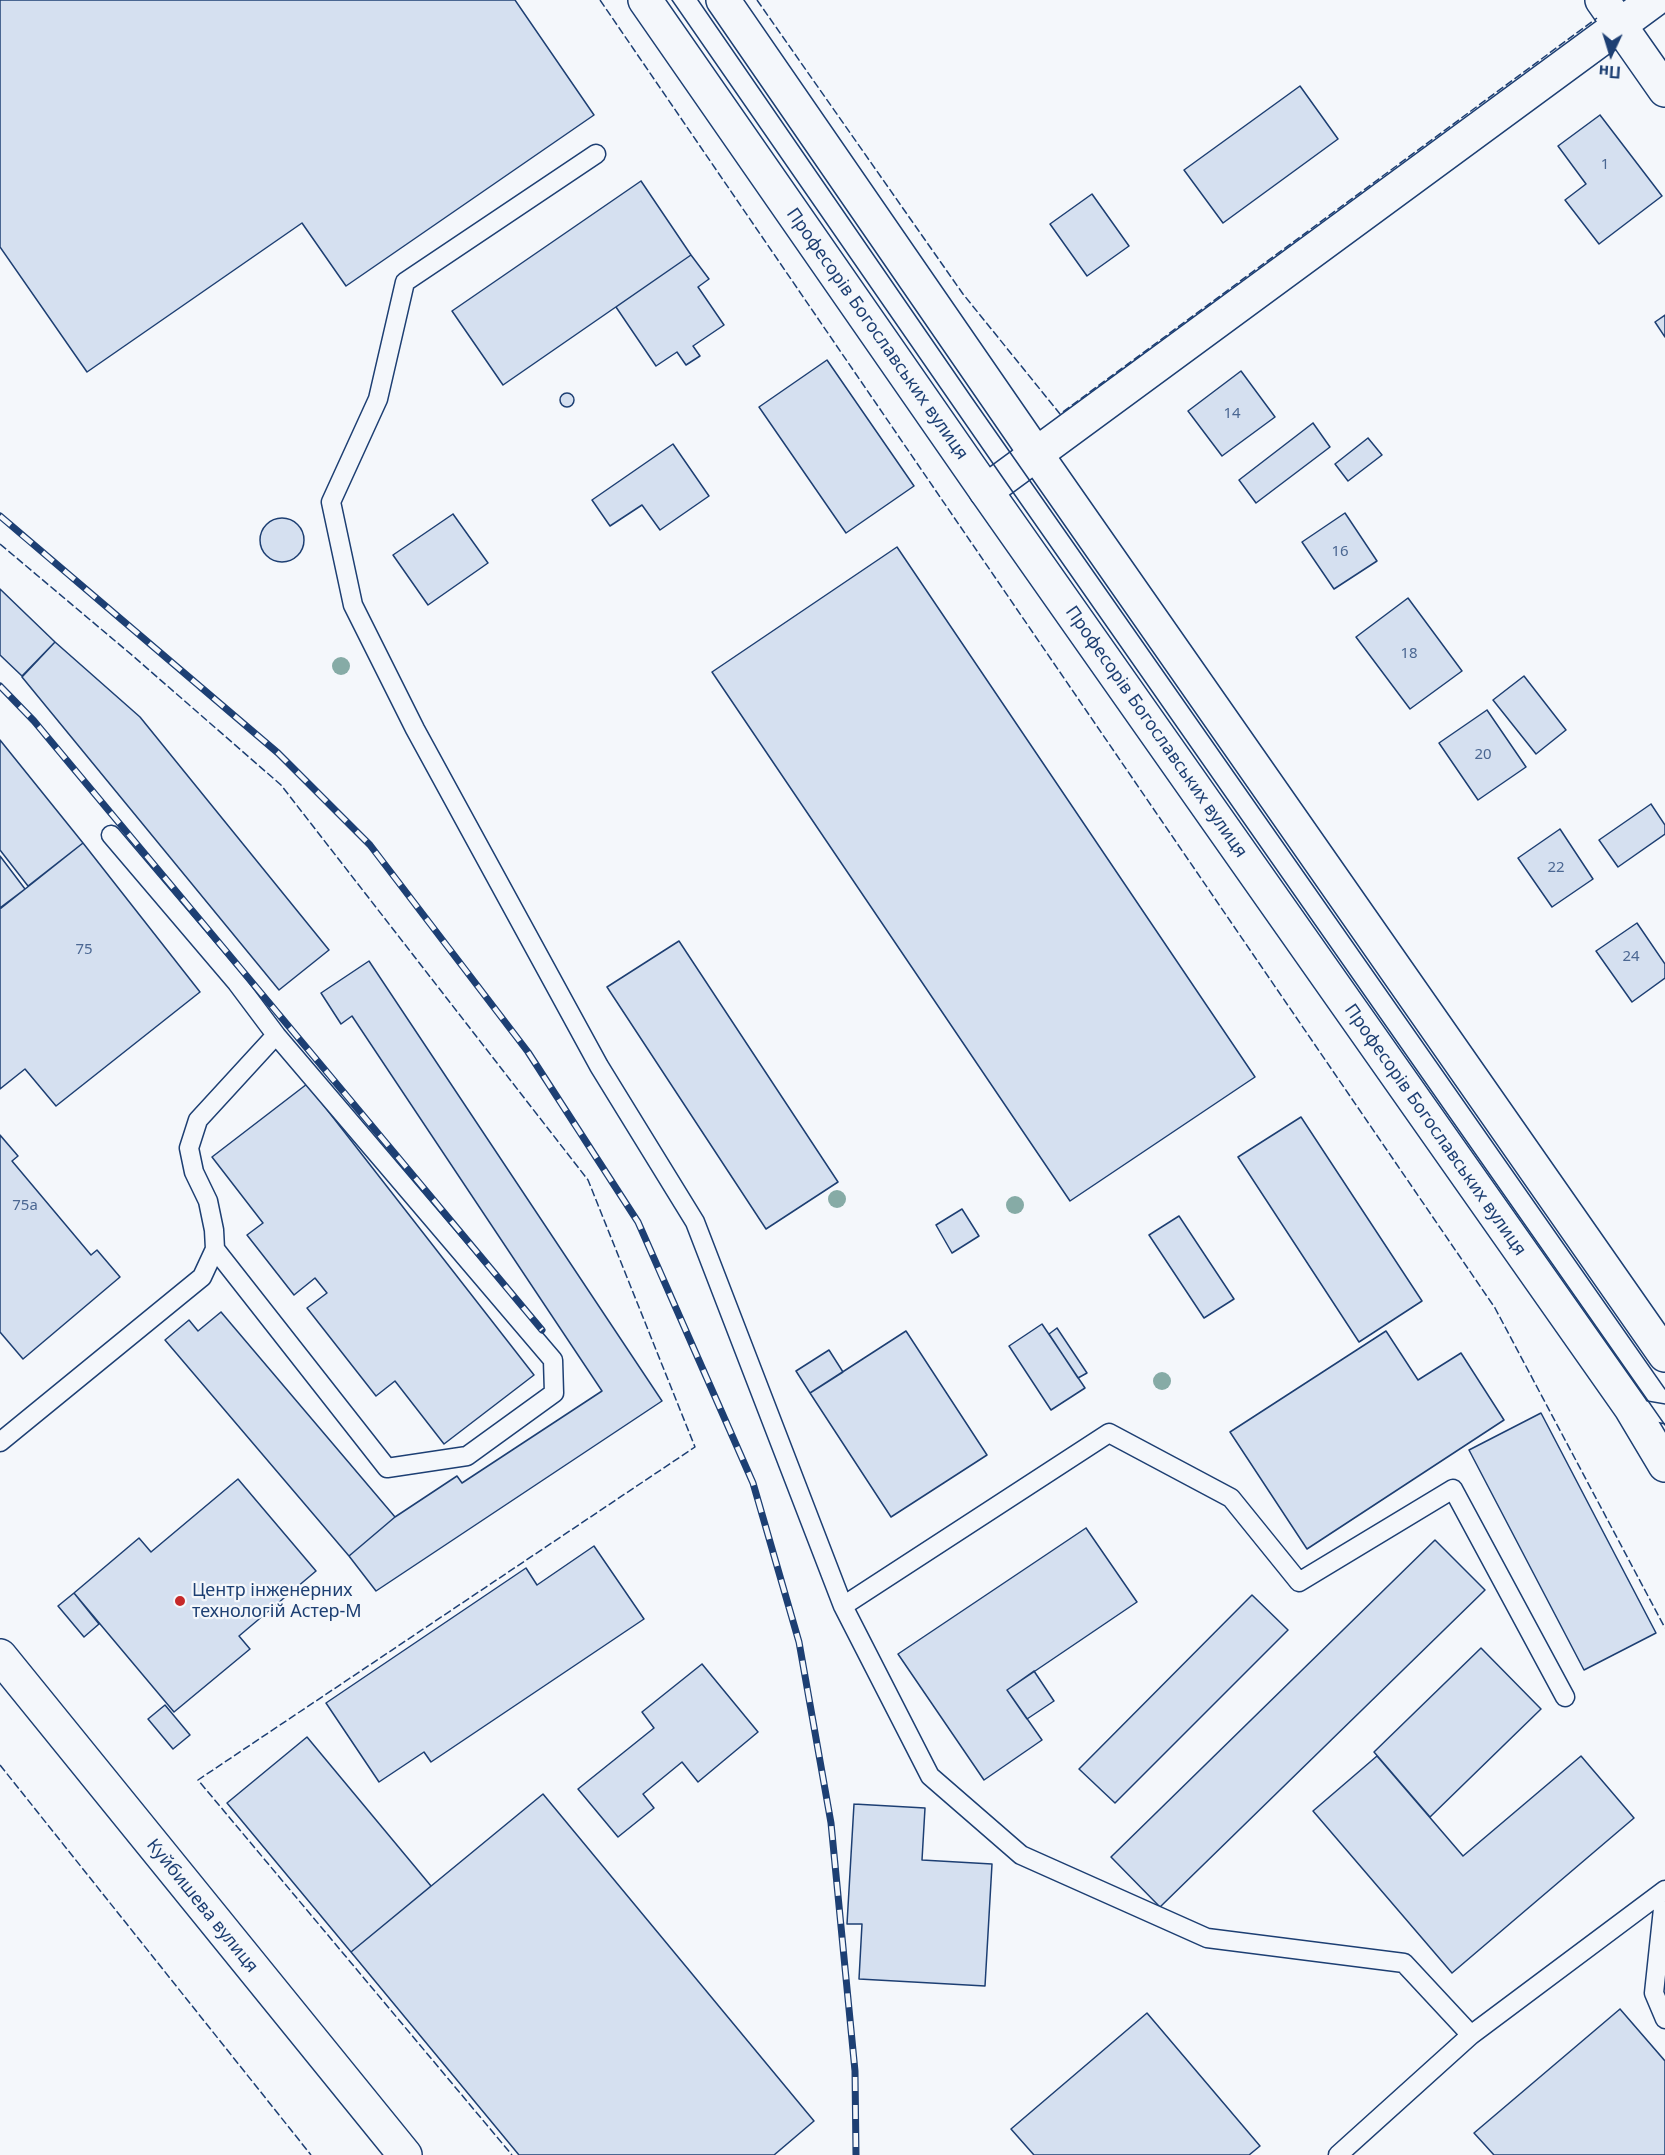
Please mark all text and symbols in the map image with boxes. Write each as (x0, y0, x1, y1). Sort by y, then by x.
north arrow (1581, 24, 1641, 84)
text: Пн (1598, 60, 1622, 84)
house number: 1 (1601, 156, 1609, 174)
street label: Професорів Богославських вулиця (781, 204, 973, 464)
house number: 14 (1223, 405, 1241, 423)
house number: 16 (1331, 543, 1349, 561)
street label: Професорів Богославських вулиця (1060, 602, 1252, 862)
house number: 18 (1400, 645, 1418, 663)
house number: 20 (1474, 746, 1492, 764)
house number: 22 (1547, 859, 1565, 877)
house number: 75 (75, 941, 93, 959)
house number: 24 (1622, 948, 1640, 966)
street label: Професорів Богославських вулиця (1339, 1000, 1531, 1260)
house number: 75а (12, 1197, 38, 1215)
place label: Центр інженерних технологій Астер-М (192, 1580, 362, 1622)
marker: Центр інженерних технологій Астер-М (173, 1594, 187, 1608)
street label: Куйбишева вулиця (142, 1835, 262, 1977)

